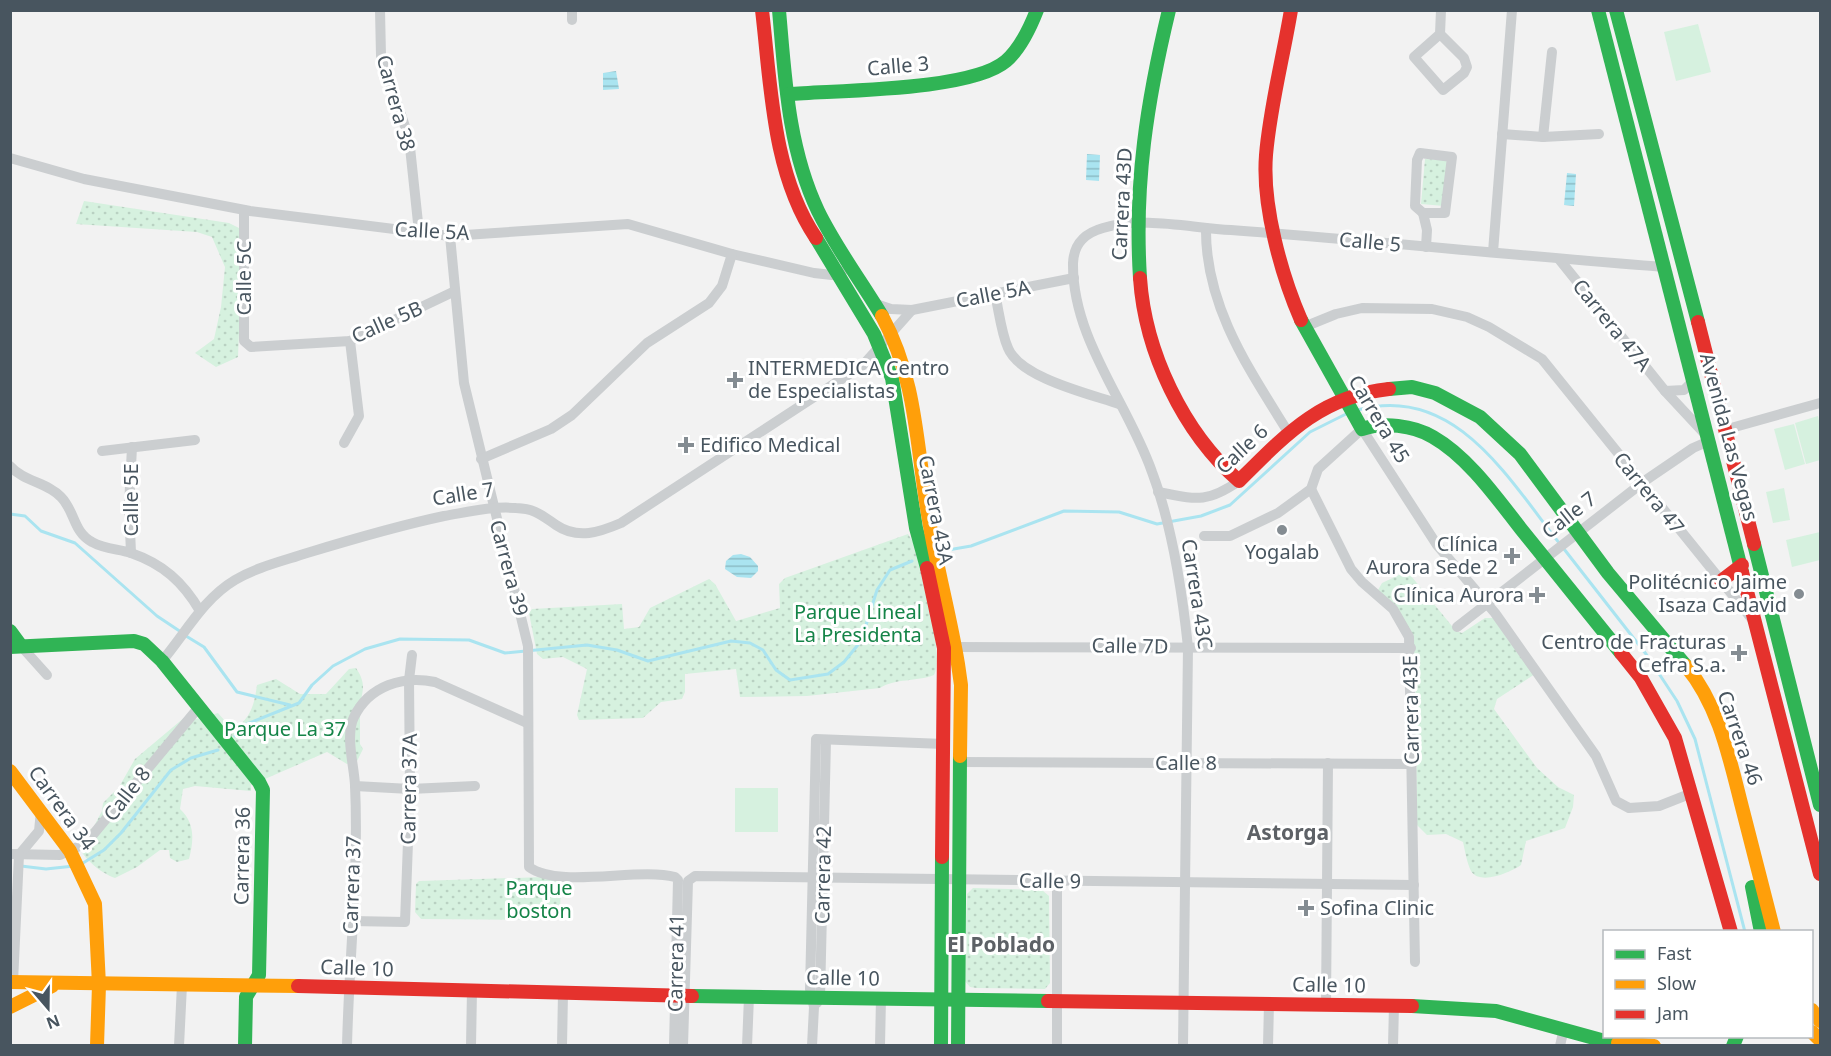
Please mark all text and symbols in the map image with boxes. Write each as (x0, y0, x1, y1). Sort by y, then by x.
street label: Calle 3 (866, 49, 930, 82)
street label: Carrera 38 (371, 52, 422, 154)
street label: Carrera 43D (1105, 147, 1138, 261)
street label: Calle 5A (394, 215, 470, 246)
street label: Calle 5 (1338, 225, 1402, 258)
street label: Calle 5C (230, 240, 257, 315)
street label: Calle 5A (954, 273, 1032, 314)
street label: Carrera 47A (1567, 273, 1658, 377)
street label: Calle 5B (347, 294, 427, 349)
street label: Avenida Las Vegas (1694, 350, 1765, 524)
place label: INTERMEDICA Centro de Especialistas (748, 354, 949, 404)
street label: Carrera 45 (1343, 370, 1416, 468)
marker: INTERMEDICA Centro de Especialistas (726, 371, 744, 389)
street label: Calle 6 (1210, 418, 1274, 480)
place label: Edifico Medical (700, 431, 840, 458)
marker: Edifico Medical (677, 436, 695, 454)
street label: Carrera 47 (1608, 446, 1691, 539)
street label: Carrera 43A (913, 453, 960, 567)
street label: Calle 5E (117, 463, 144, 537)
street label: Calle 7 (430, 475, 496, 512)
street label: Calle 7 (1536, 485, 1601, 544)
street label: Carrera 39 (484, 517, 535, 619)
marker: Yogalab (1275, 523, 1289, 537)
place label: Clínica Aurora Sede 2 (1366, 530, 1498, 580)
street label: Carrera 43C (1175, 537, 1220, 651)
place label: Yogalab (1245, 538, 1319, 565)
marker: Clínica Aurora Sede 2 (1503, 547, 1521, 565)
place label: Politécnico Jaime Isaza Cadavid (1628, 568, 1787, 618)
place label: Clínica Aurora (1393, 581, 1524, 608)
marker: Clínica Aurora (1528, 586, 1546, 604)
marker: Politécnico Jaime Isaza Cadavid (1792, 587, 1806, 601)
park label: Parque Lineal La Presidenta (794, 598, 922, 648)
place label: Centro de Fracturas Cefra S.a. (1541, 628, 1726, 678)
street label: Calle 7D (1091, 631, 1169, 660)
marker: Centro de Fracturas Cefra S.a. (1730, 644, 1748, 662)
street label: Carrera 43E (1396, 655, 1425, 765)
street label: Carrera 46 (1712, 687, 1769, 789)
park label: Parque La 37 (224, 715, 346, 742)
street label: Carrera 37A (394, 733, 423, 845)
street label: Calle 8 (1155, 749, 1217, 776)
street label: Carrera 34 (23, 760, 103, 856)
street label: Calle 8 (97, 761, 156, 826)
street label: Carrera 36 (227, 807, 256, 905)
district label: Astorga (1247, 818, 1329, 846)
street label: Carrera 42 (808, 826, 837, 924)
street label: Carrera 37 (336, 835, 367, 935)
street label: Calle 9 (1019, 866, 1081, 895)
park label: Parque boston (505, 874, 573, 924)
place label: Sofina Clinic (1320, 894, 1434, 921)
marker: Sofina Clinic (1297, 899, 1315, 917)
street label: Carrera 41 (661, 914, 690, 1012)
district label: El Poblado (947, 930, 1055, 958)
legend (1603, 930, 1813, 1038)
text: Fast (1657, 941, 1692, 965)
street label: Calle 10 (320, 953, 394, 982)
street label: Calle 10 (806, 963, 880, 992)
street label: Calle 10 (1292, 970, 1366, 999)
text: Slow (1657, 971, 1696, 995)
north arrow (18, 978, 78, 1038)
text: Jam (1655, 1001, 1689, 1025)
text: N (43, 1010, 63, 1035)

